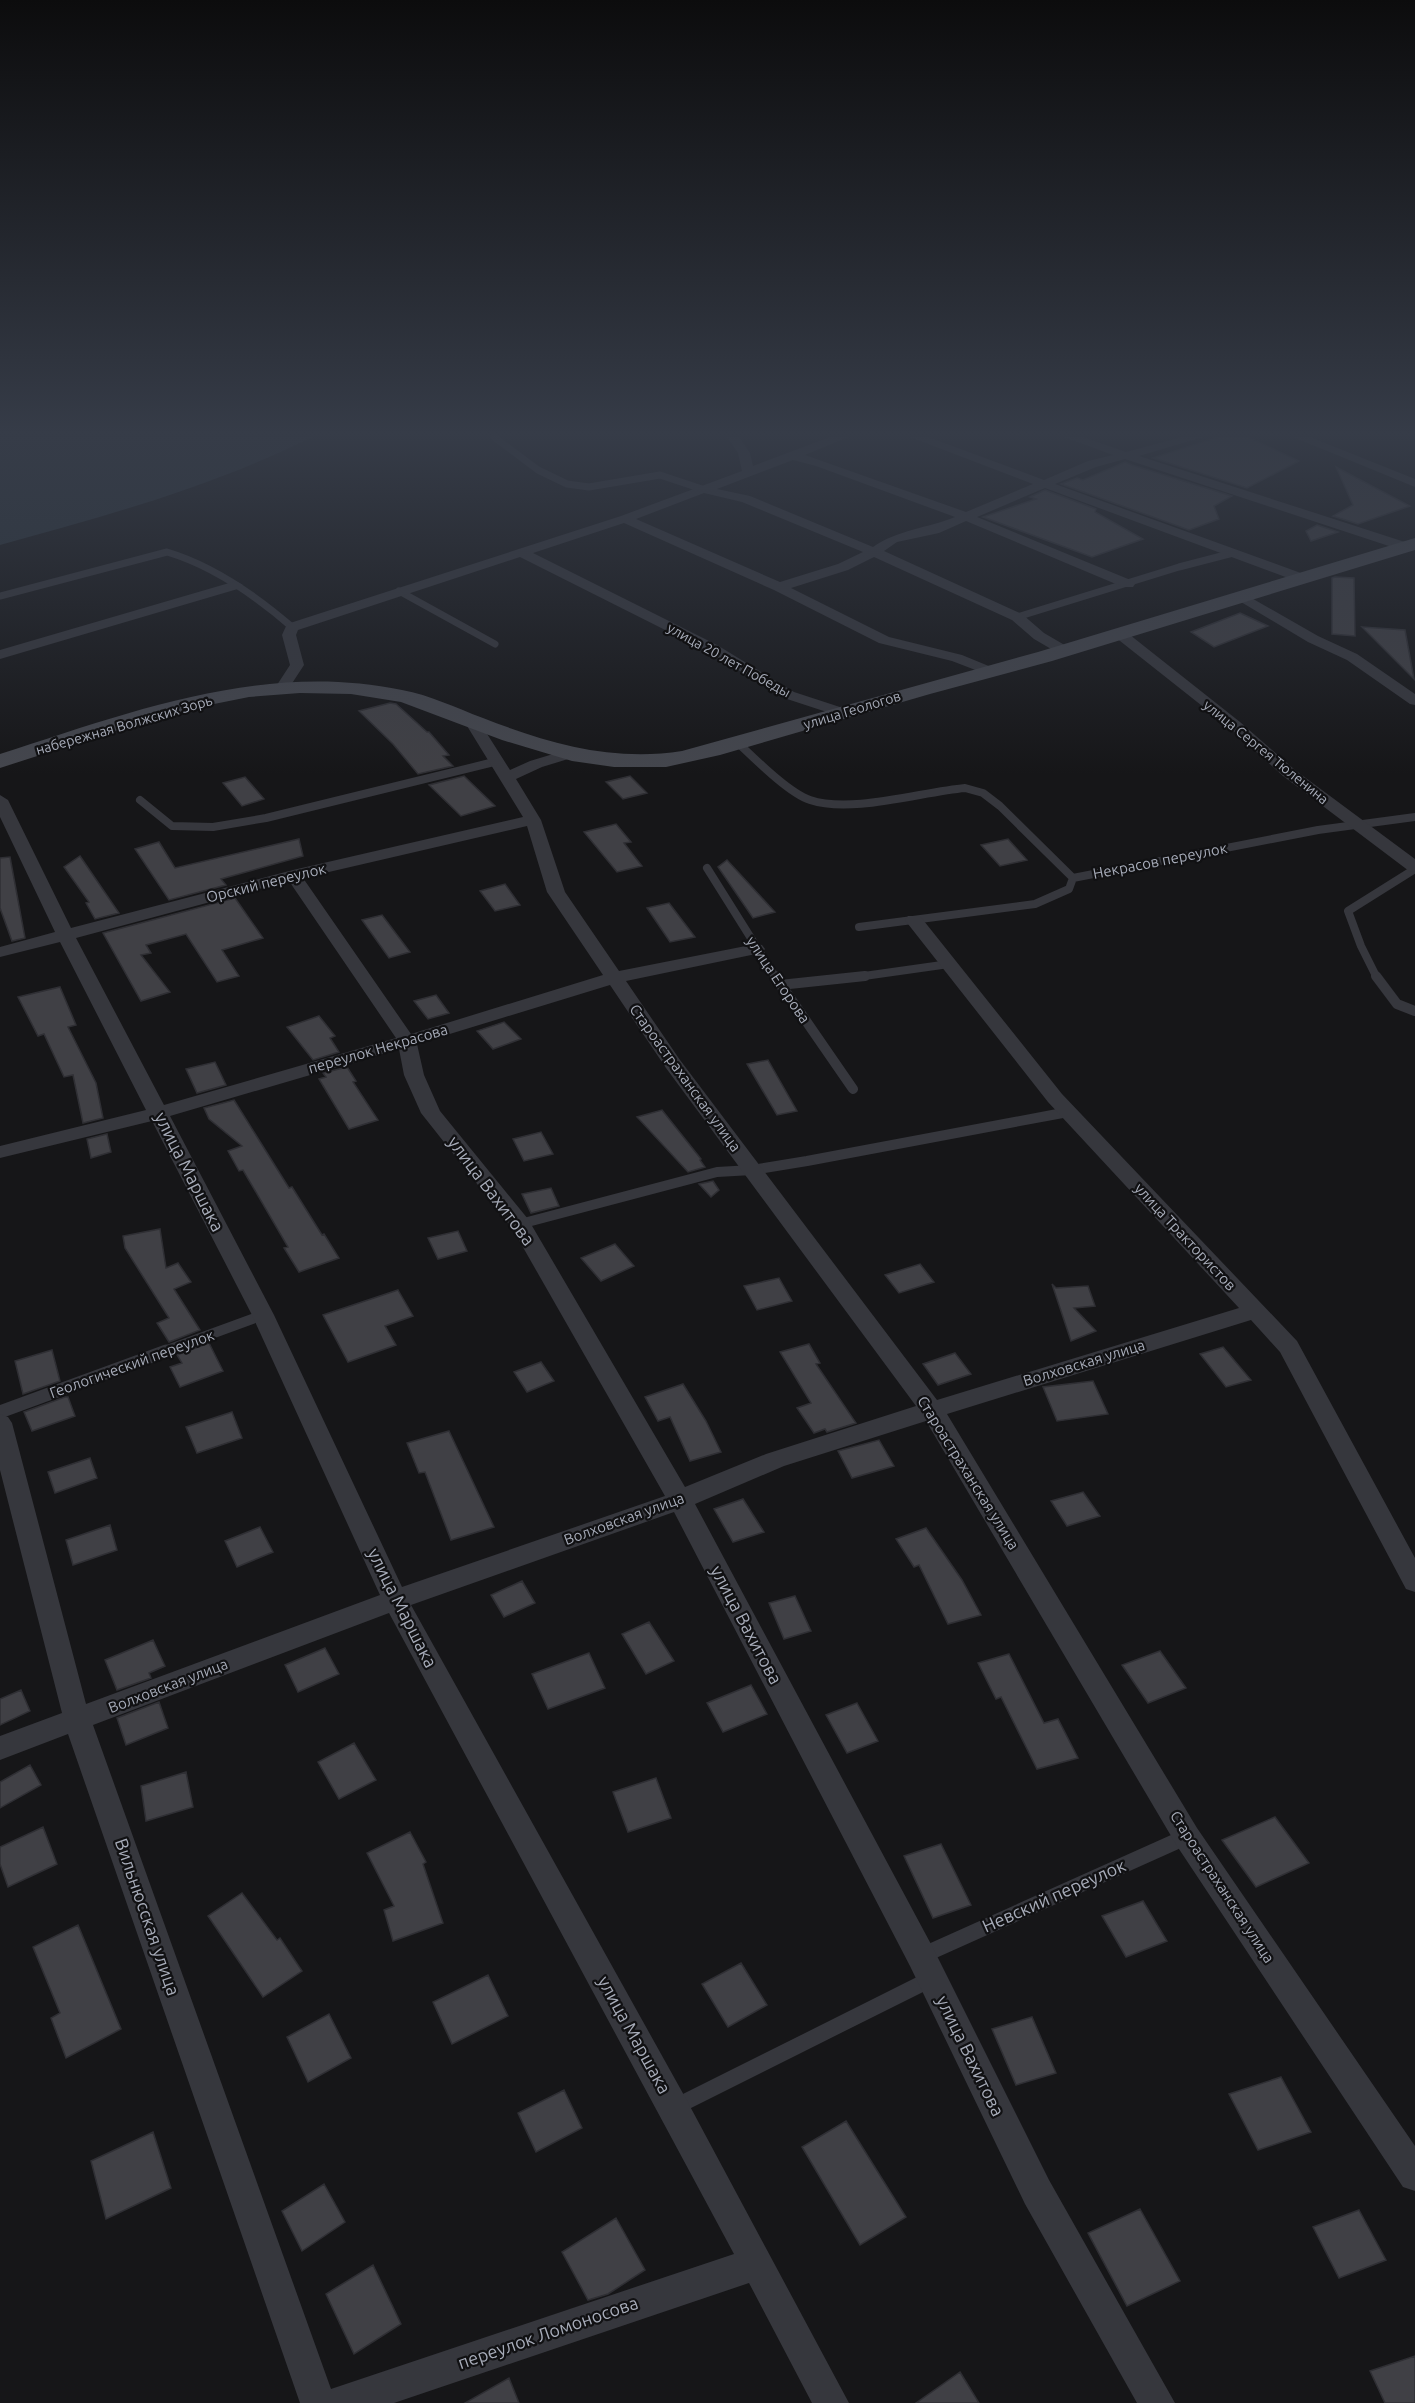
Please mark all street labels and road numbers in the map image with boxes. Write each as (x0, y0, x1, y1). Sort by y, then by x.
street label: улица 20 лет Победы (665, 619, 793, 701)
street label: улица Геологов (801, 688, 903, 732)
street label: набережная Волжских Зорь (34, 692, 214, 758)
street label: улица Сергея Тюленина (1200, 697, 1332, 807)
street label: Некрасов переулок (1091, 839, 1229, 882)
street label: Орский переулок (204, 859, 328, 906)
street label: улица Егорова (743, 933, 814, 1026)
street label: Староастраханская улица (626, 1001, 745, 1155)
street label: переулок Некрасова (306, 1020, 450, 1077)
street label: улица Маршака (151, 1109, 229, 1235)
street label: улица Вахитова (444, 1132, 539, 1249)
street label: улица Трактористов (1131, 1179, 1240, 1294)
street label: Геологический переулок (47, 1326, 217, 1401)
street label: Волховская улица (1021, 1336, 1147, 1389)
street label: Староастраханская улица (914, 1393, 1023, 1553)
street label: Волховская улица (561, 1489, 686, 1548)
street label: улица Маршака (364, 1545, 442, 1671)
street label: улица Вахитова (707, 1562, 787, 1687)
street label: Волховская улица (106, 1655, 230, 1716)
street label: Староастраханская улица (1167, 1808, 1278, 1966)
street label: Вильнюсская улица (112, 1835, 184, 1998)
street label: Невский переулок (979, 1854, 1128, 1936)
street label: улица Маршака (594, 1972, 675, 2097)
street label: улица Вахитова (933, 1992, 1009, 2119)
street label: переулок Ломоносова (455, 2292, 640, 2372)

